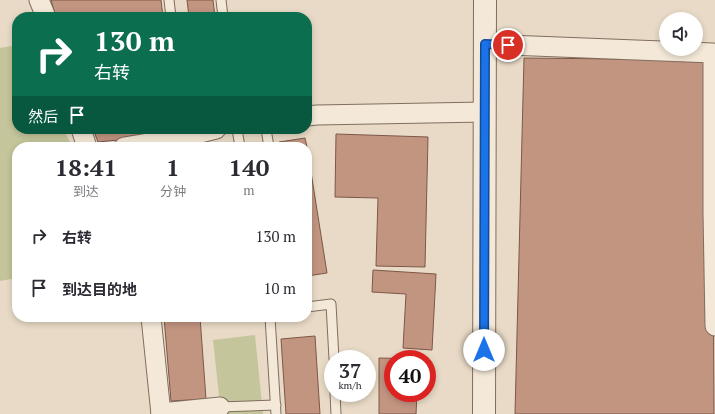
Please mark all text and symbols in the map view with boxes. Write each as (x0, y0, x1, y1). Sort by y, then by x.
map controls (659, 12, 703, 56)
button: sound (659, 12, 703, 56)
text: 130 m (94, 22, 175, 59)
icon: right (28, 28, 80, 80)
pin (491, 28, 525, 62)
icon: arrive (497, 34, 519, 56)
text: 右转 (94, 60, 130, 84)
icon: arrive (66, 104, 88, 126)
text: 然后 (28, 106, 58, 126)
text: 18:41 (55, 151, 117, 183)
text: 1 (166, 151, 180, 183)
text: 140 (229, 151, 269, 183)
text: m (243, 181, 255, 199)
text: 到达 (73, 182, 99, 200)
text: 分钟 (160, 182, 186, 200)
icon: right (28, 225, 50, 247)
text: 130 m (255, 226, 296, 246)
text: 右转 (62, 227, 92, 247)
icon: arrive (28, 277, 50, 299)
text: 10 m (263, 278, 296, 298)
text: 到达目的地 (62, 279, 137, 299)
position arrow (463, 329, 505, 371)
speed limit sign: 40 (384, 350, 436, 402)
text: 37 (339, 357, 361, 384)
text: km/h (338, 379, 362, 392)

